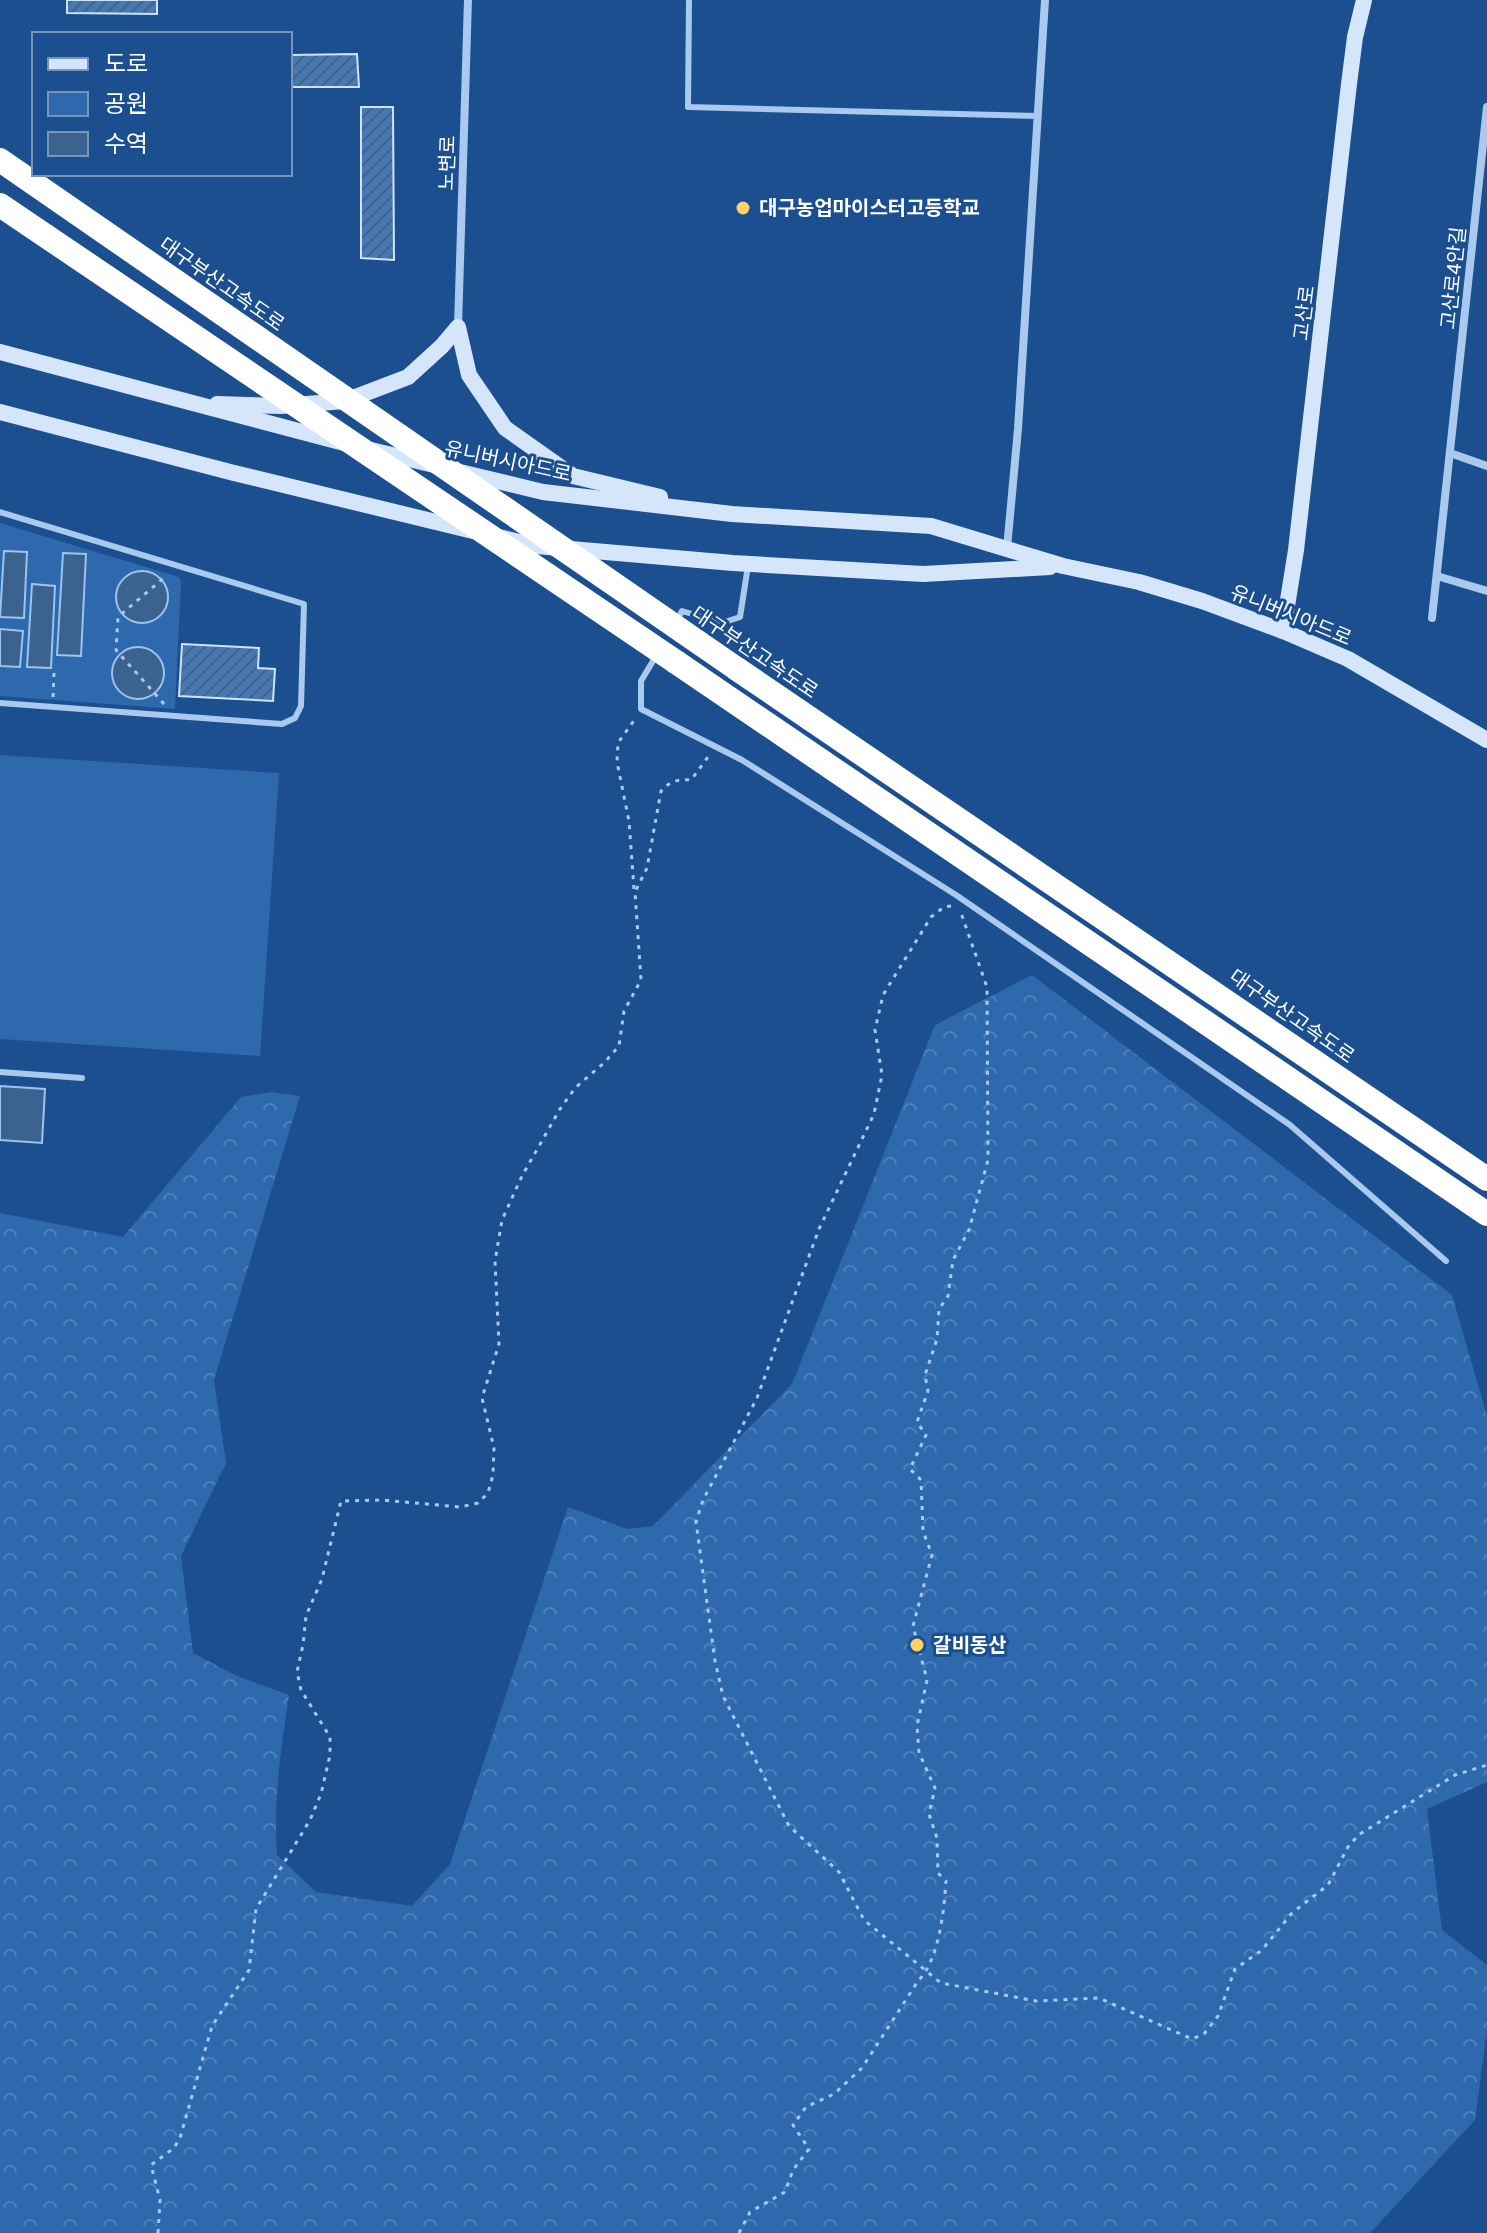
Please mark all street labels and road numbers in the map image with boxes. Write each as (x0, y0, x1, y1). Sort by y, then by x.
street label: 노변로 (434, 135, 460, 191)
street label: 고산로4안길 (1436, 225, 1470, 331)
street label: 대구부산고속도로 (155, 232, 289, 336)
street label: 고산로 (1289, 284, 1319, 342)
street label: 유니버시아드로 (443, 436, 573, 486)
street label: 유니버시아드로 (1227, 580, 1355, 650)
street label: 대구부산고속도로 (687, 601, 823, 703)
street label: 대구부산고속도로 (1225, 964, 1359, 1068)

